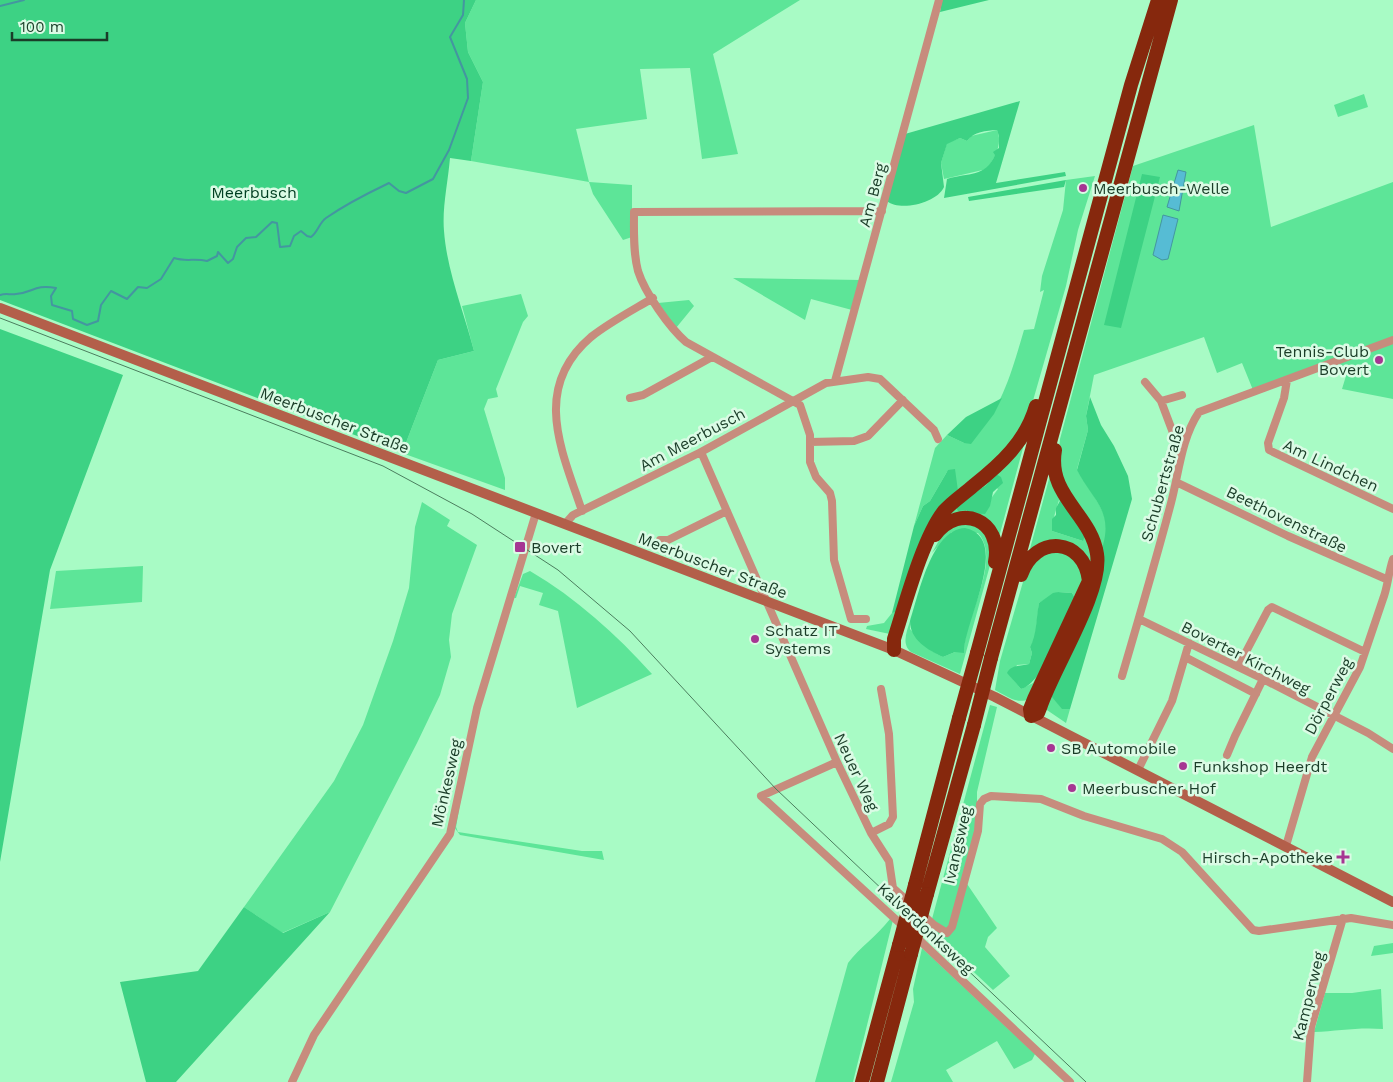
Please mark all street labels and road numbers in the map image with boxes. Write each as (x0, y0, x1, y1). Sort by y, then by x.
street label: Am Berg (855, 161, 890, 229)
street label: Meerbuscher Straße (258, 383, 412, 458)
street label: Am Meerbusch (636, 404, 748, 475)
street label: Schubertstraße (1137, 423, 1188, 544)
street label: Am Lindchen (1280, 435, 1381, 496)
street label: Beethovenstraße (1223, 482, 1350, 557)
street label: Meerbuscher Straße (636, 528, 790, 603)
street label: Boverter Kirchweg (1178, 617, 1314, 698)
street label: Dörperweg (1300, 654, 1357, 738)
street label: Neuer Weg (830, 730, 883, 815)
street label: Mönkesweg (427, 737, 466, 829)
street label: Ivangsweg (939, 804, 976, 886)
street label: Kalverdonksweg (873, 879, 978, 978)
street label: Kamperweg (1288, 949, 1329, 1043)

